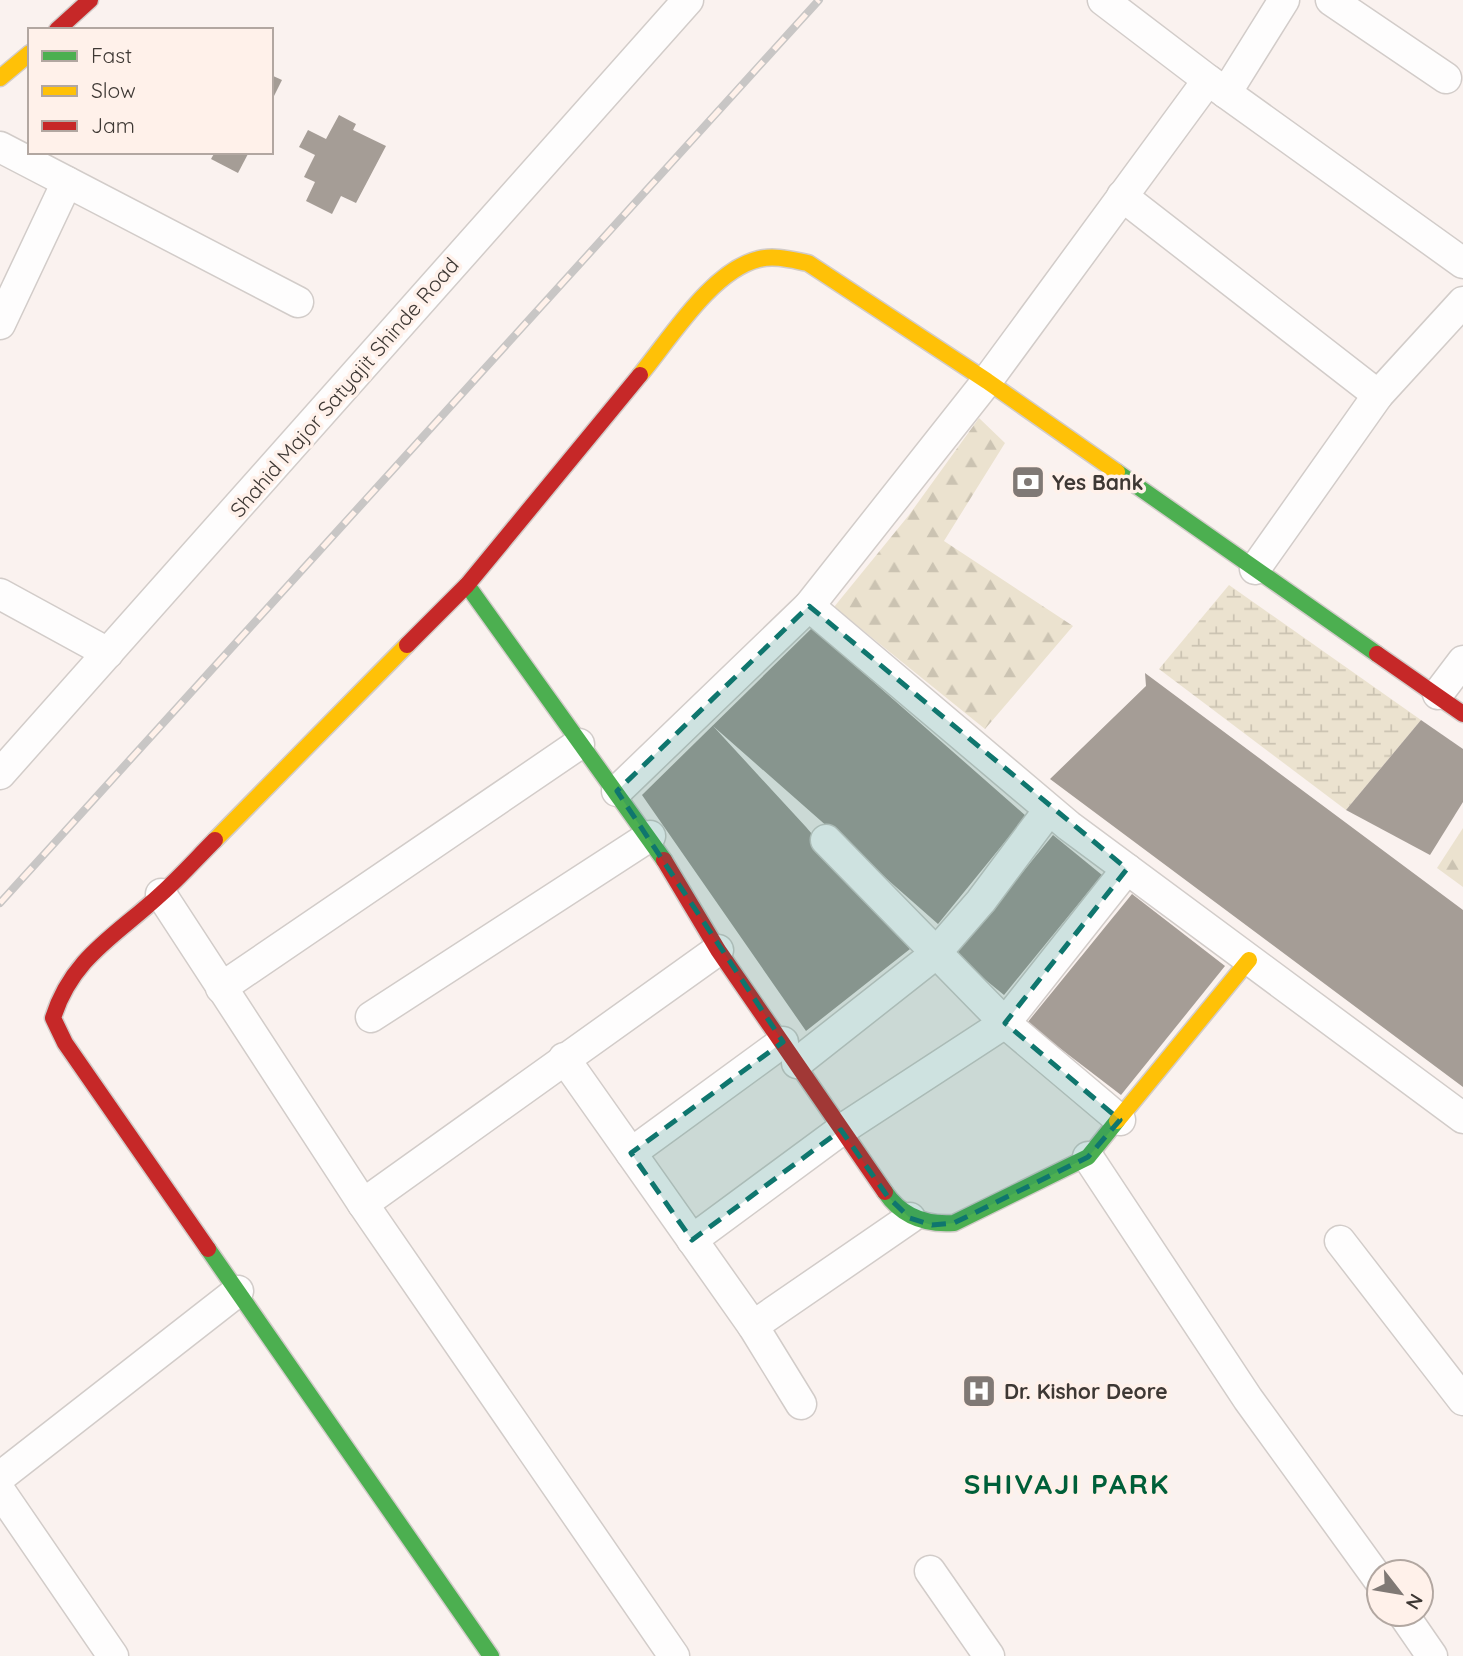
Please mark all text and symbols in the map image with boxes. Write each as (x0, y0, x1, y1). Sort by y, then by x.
legend (28, 28, 273, 154)
text: Fast (91, 42, 132, 68)
text: Slow (91, 77, 136, 103)
text: Jam (91, 112, 135, 138)
street label: Shahid Major Satyajit Shinde Road (224, 252, 464, 522)
bank icon: Yes Bank (1009, 463, 1047, 501)
place label: Yes Bank (1052, 469, 1144, 495)
hospital icon: Dr. Kishor Deore (960, 1372, 998, 1410)
place label: Dr. Kishor Deore (1004, 1378, 1168, 1404)
district label: SHIVAJI PARK (964, 1466, 1170, 1501)
north arrow (1365, 1558, 1435, 1628)
text: N (1401, 1590, 1428, 1614)

